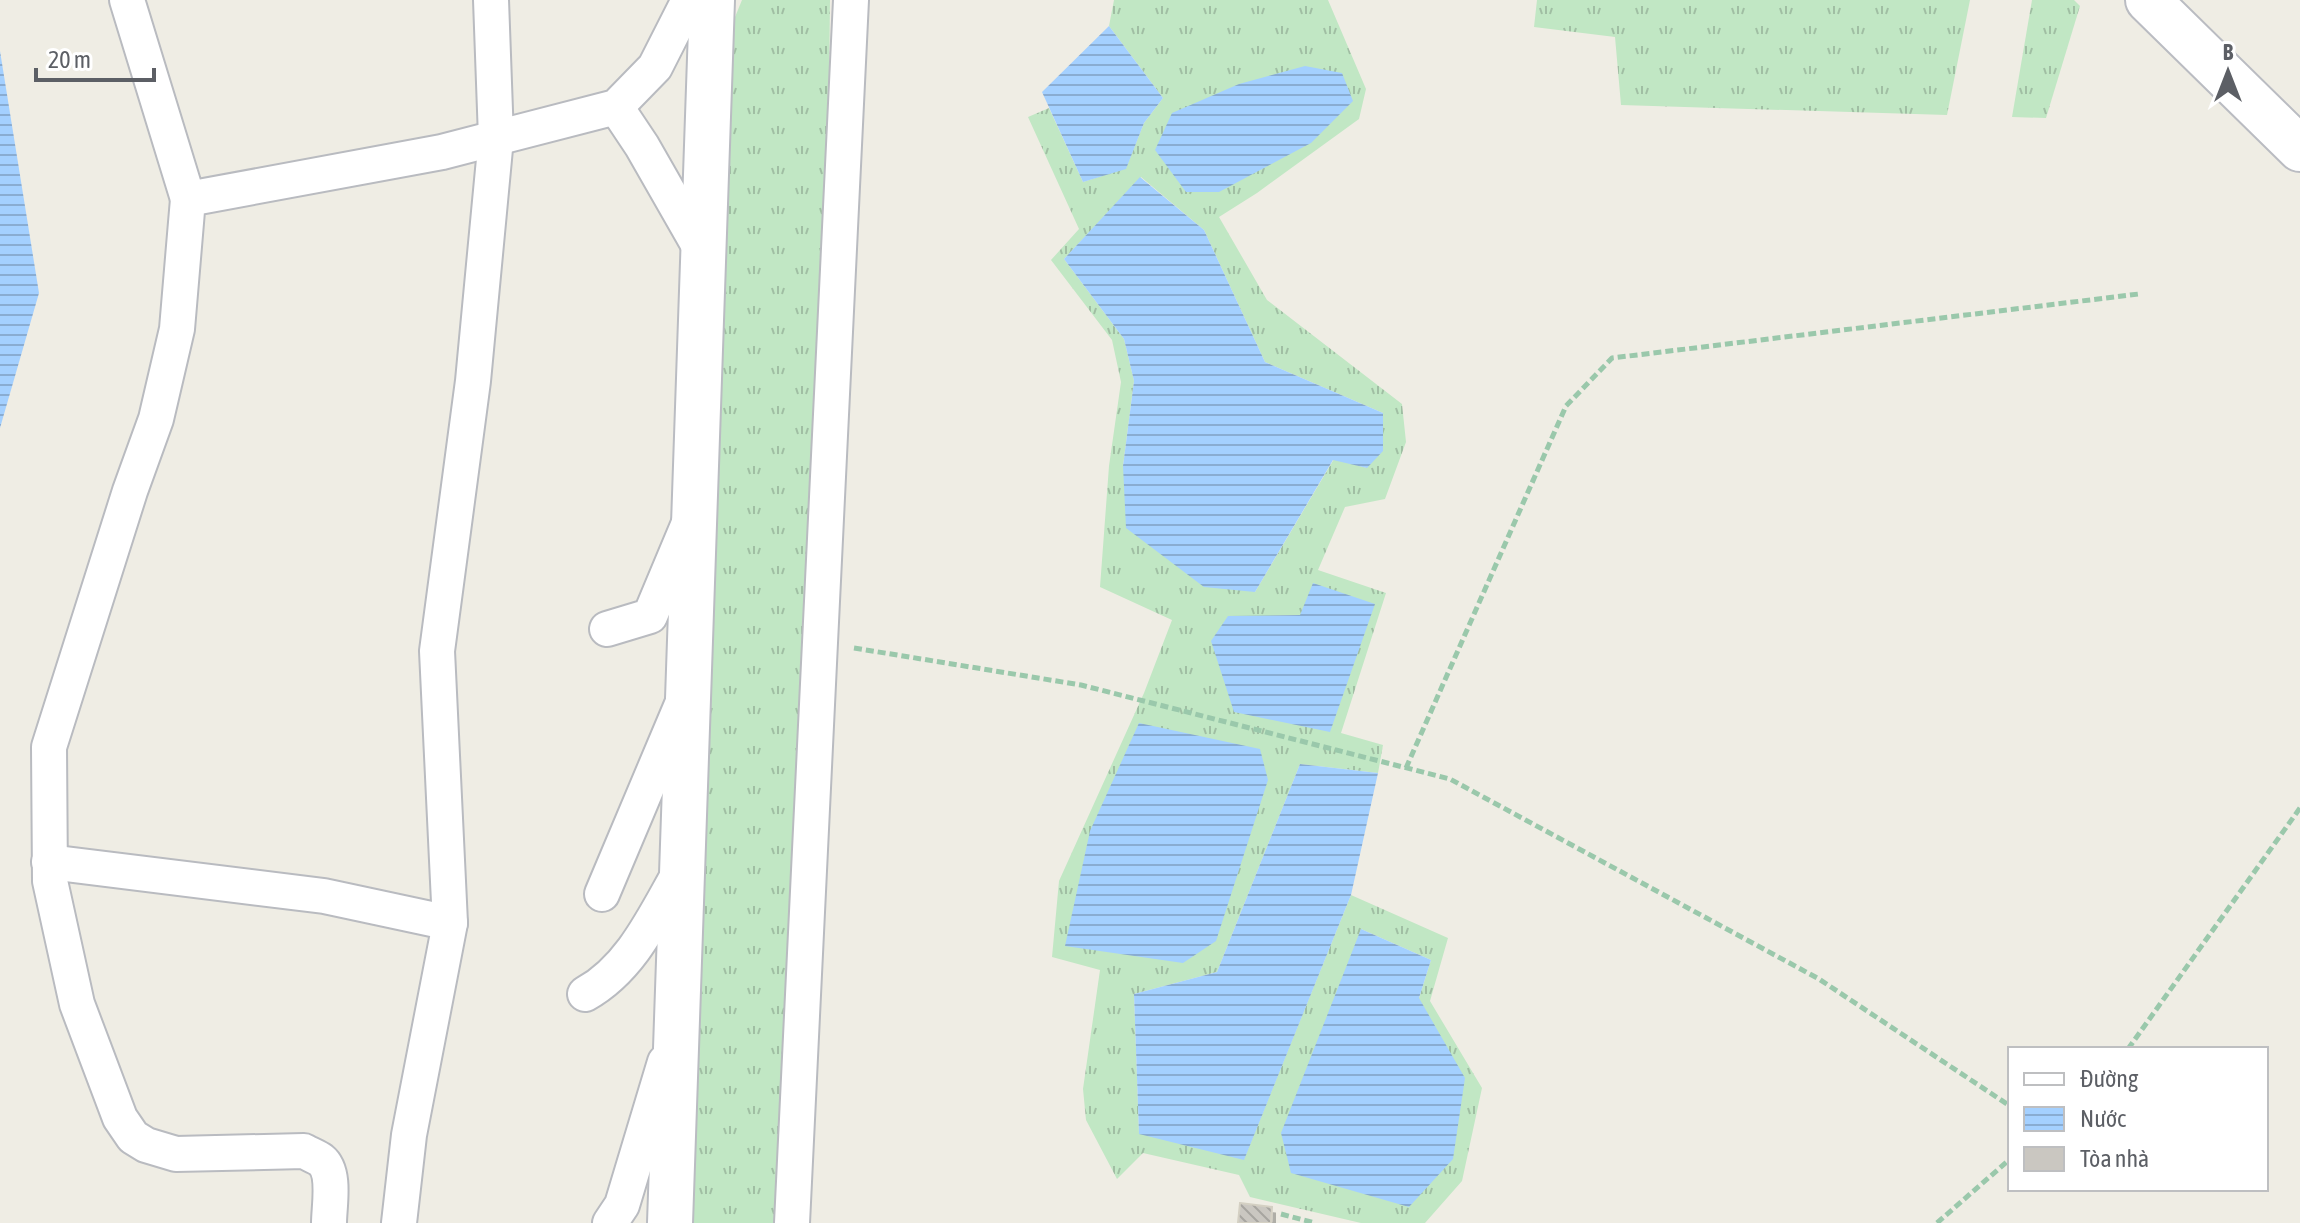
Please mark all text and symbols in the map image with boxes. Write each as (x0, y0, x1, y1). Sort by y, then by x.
scale bar (36, 32, 154, 82)
north arrow (2188, 32, 2268, 112)
text: B (2223, 39, 2234, 65)
text: 20 m (48, 46, 91, 73)
legend (2008, 1047, 2268, 1191)
text: Đường (2080, 1065, 2139, 1092)
text: Nước (2080, 1105, 2126, 1132)
text: Tòa nhà (2080, 1145, 2149, 1172)

